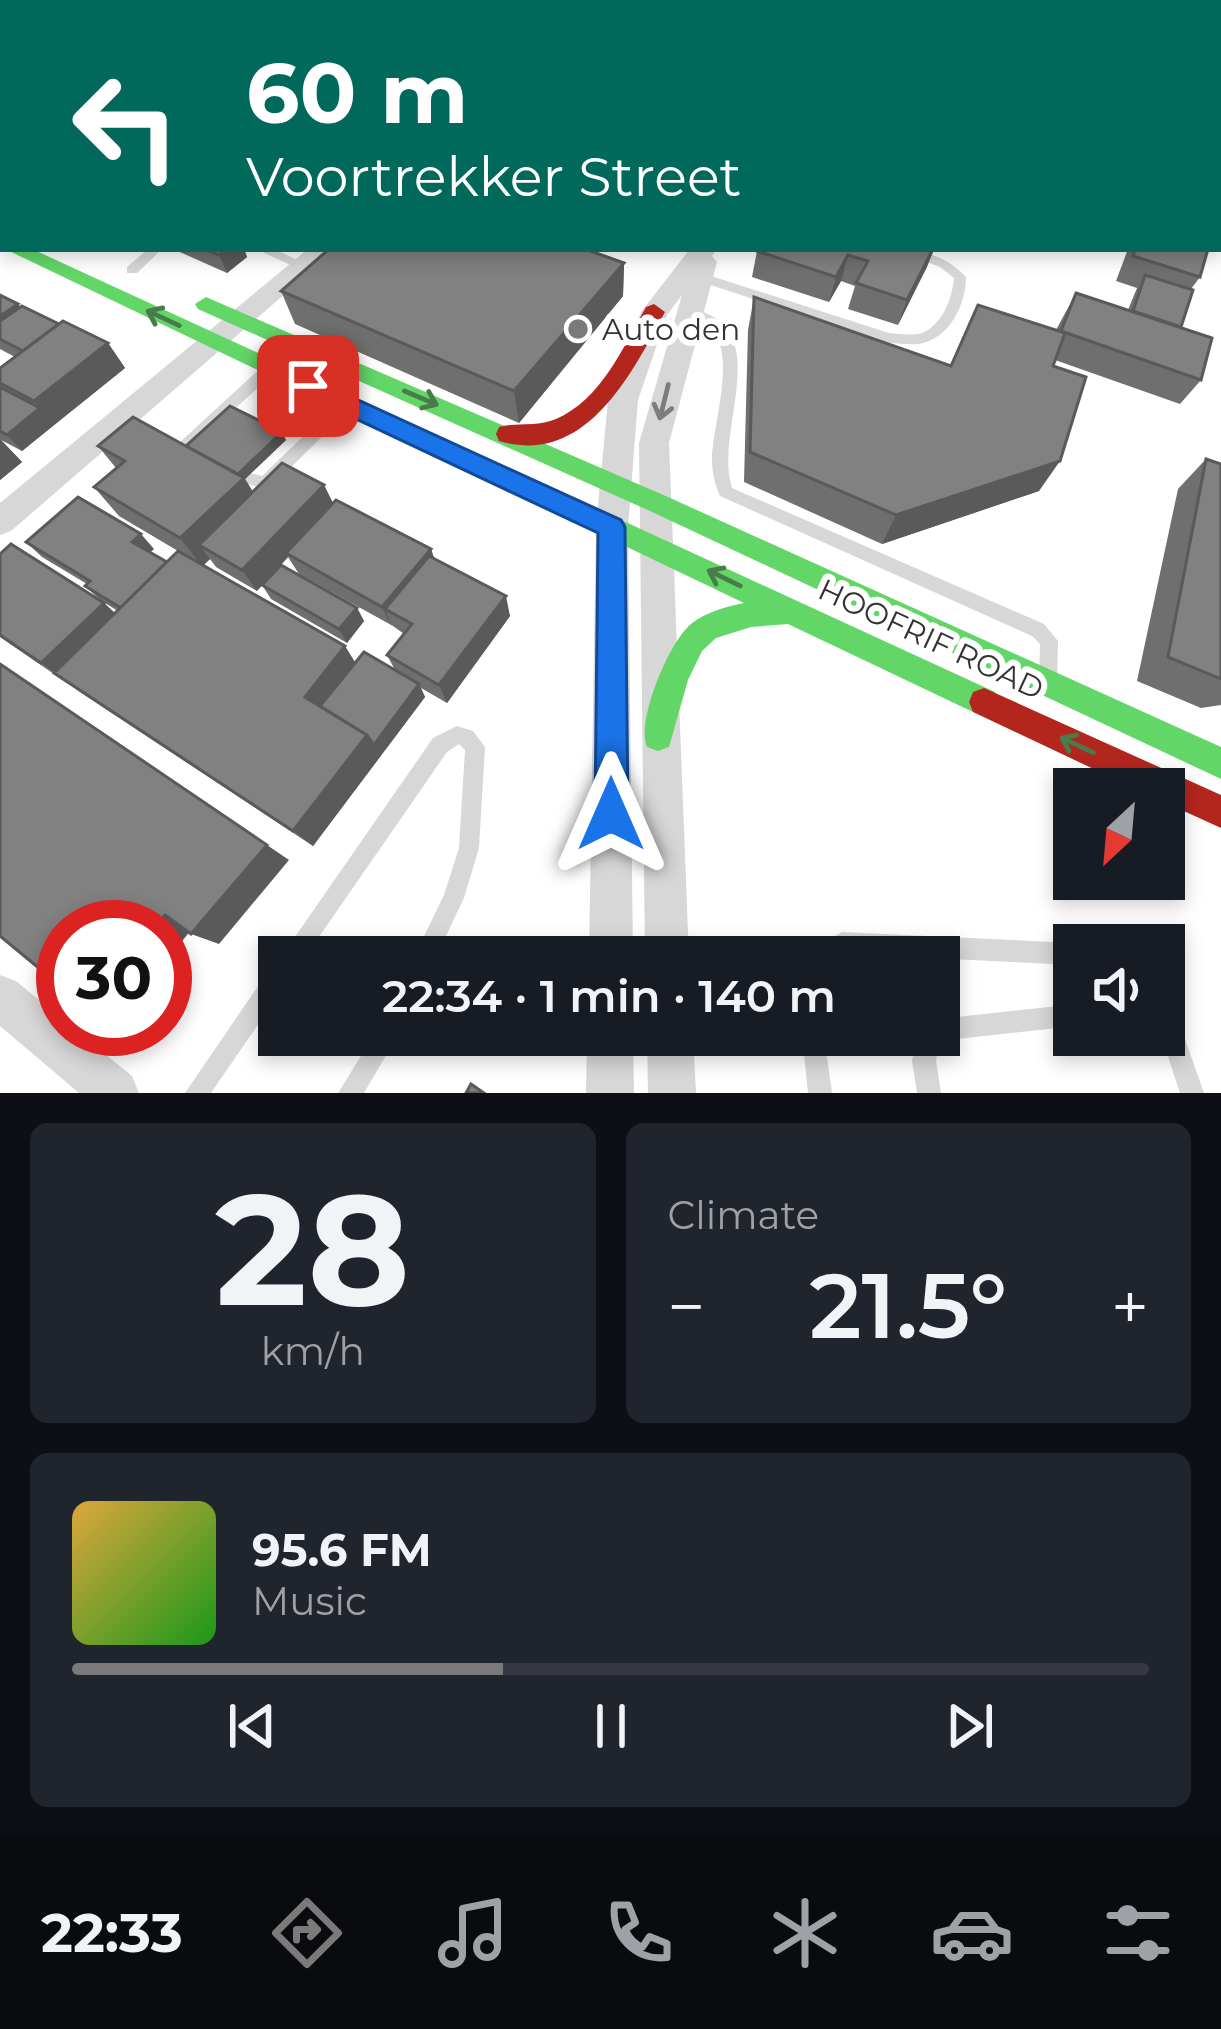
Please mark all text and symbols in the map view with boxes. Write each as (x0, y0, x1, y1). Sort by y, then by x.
text: 60 m (246, 42, 468, 144)
icon: left (48, 48, 204, 204)
text: Voortrekker Street (246, 144, 742, 210)
one-way arrow (146, 305, 182, 327)
place label: Auto den (602, 311, 740, 348)
marker: Auto den (565, 316, 591, 342)
pin (257, 335, 359, 437)
icon: arrive (275, 353, 341, 419)
one-way arrow (652, 382, 674, 420)
one-way arrow (402, 388, 438, 410)
one-way arrow (707, 566, 743, 588)
street label: HOOFRIF ROAD (813, 571, 1049, 707)
one-way arrow (1060, 732, 1096, 754)
position arrow (548, 751, 674, 877)
north arrow (1053, 768, 1185, 900)
map controls (1053, 768, 1185, 1056)
speed limit sign: 30 (36, 900, 192, 1056)
button: sound (1053, 924, 1185, 1056)
text: 22:34 · 1 min · 140 m (382, 968, 836, 1023)
text: 28 (215, 1154, 410, 1344)
text: Climate (668, 1191, 819, 1239)
text: 21.5° (809, 1251, 1007, 1361)
text: − (668, 1266, 705, 1347)
text: + (1111, 1266, 1149, 1347)
text: km/h (261, 1327, 365, 1375)
text: 95.6 FM (252, 1522, 432, 1577)
text: Music (252, 1577, 367, 1625)
icon: previous (219, 1693, 285, 1759)
icon: pause (578, 1693, 644, 1759)
icon: next (937, 1693, 1003, 1759)
icon: directions (265, 1891, 349, 1975)
icon: music (431, 1891, 515, 1975)
icon: phone (597, 1891, 681, 1975)
icon: climate (763, 1891, 847, 1975)
icon: car (930, 1891, 1014, 1975)
icon: filters (1096, 1891, 1180, 1975)
text: 22:33 (41, 1900, 183, 1966)

